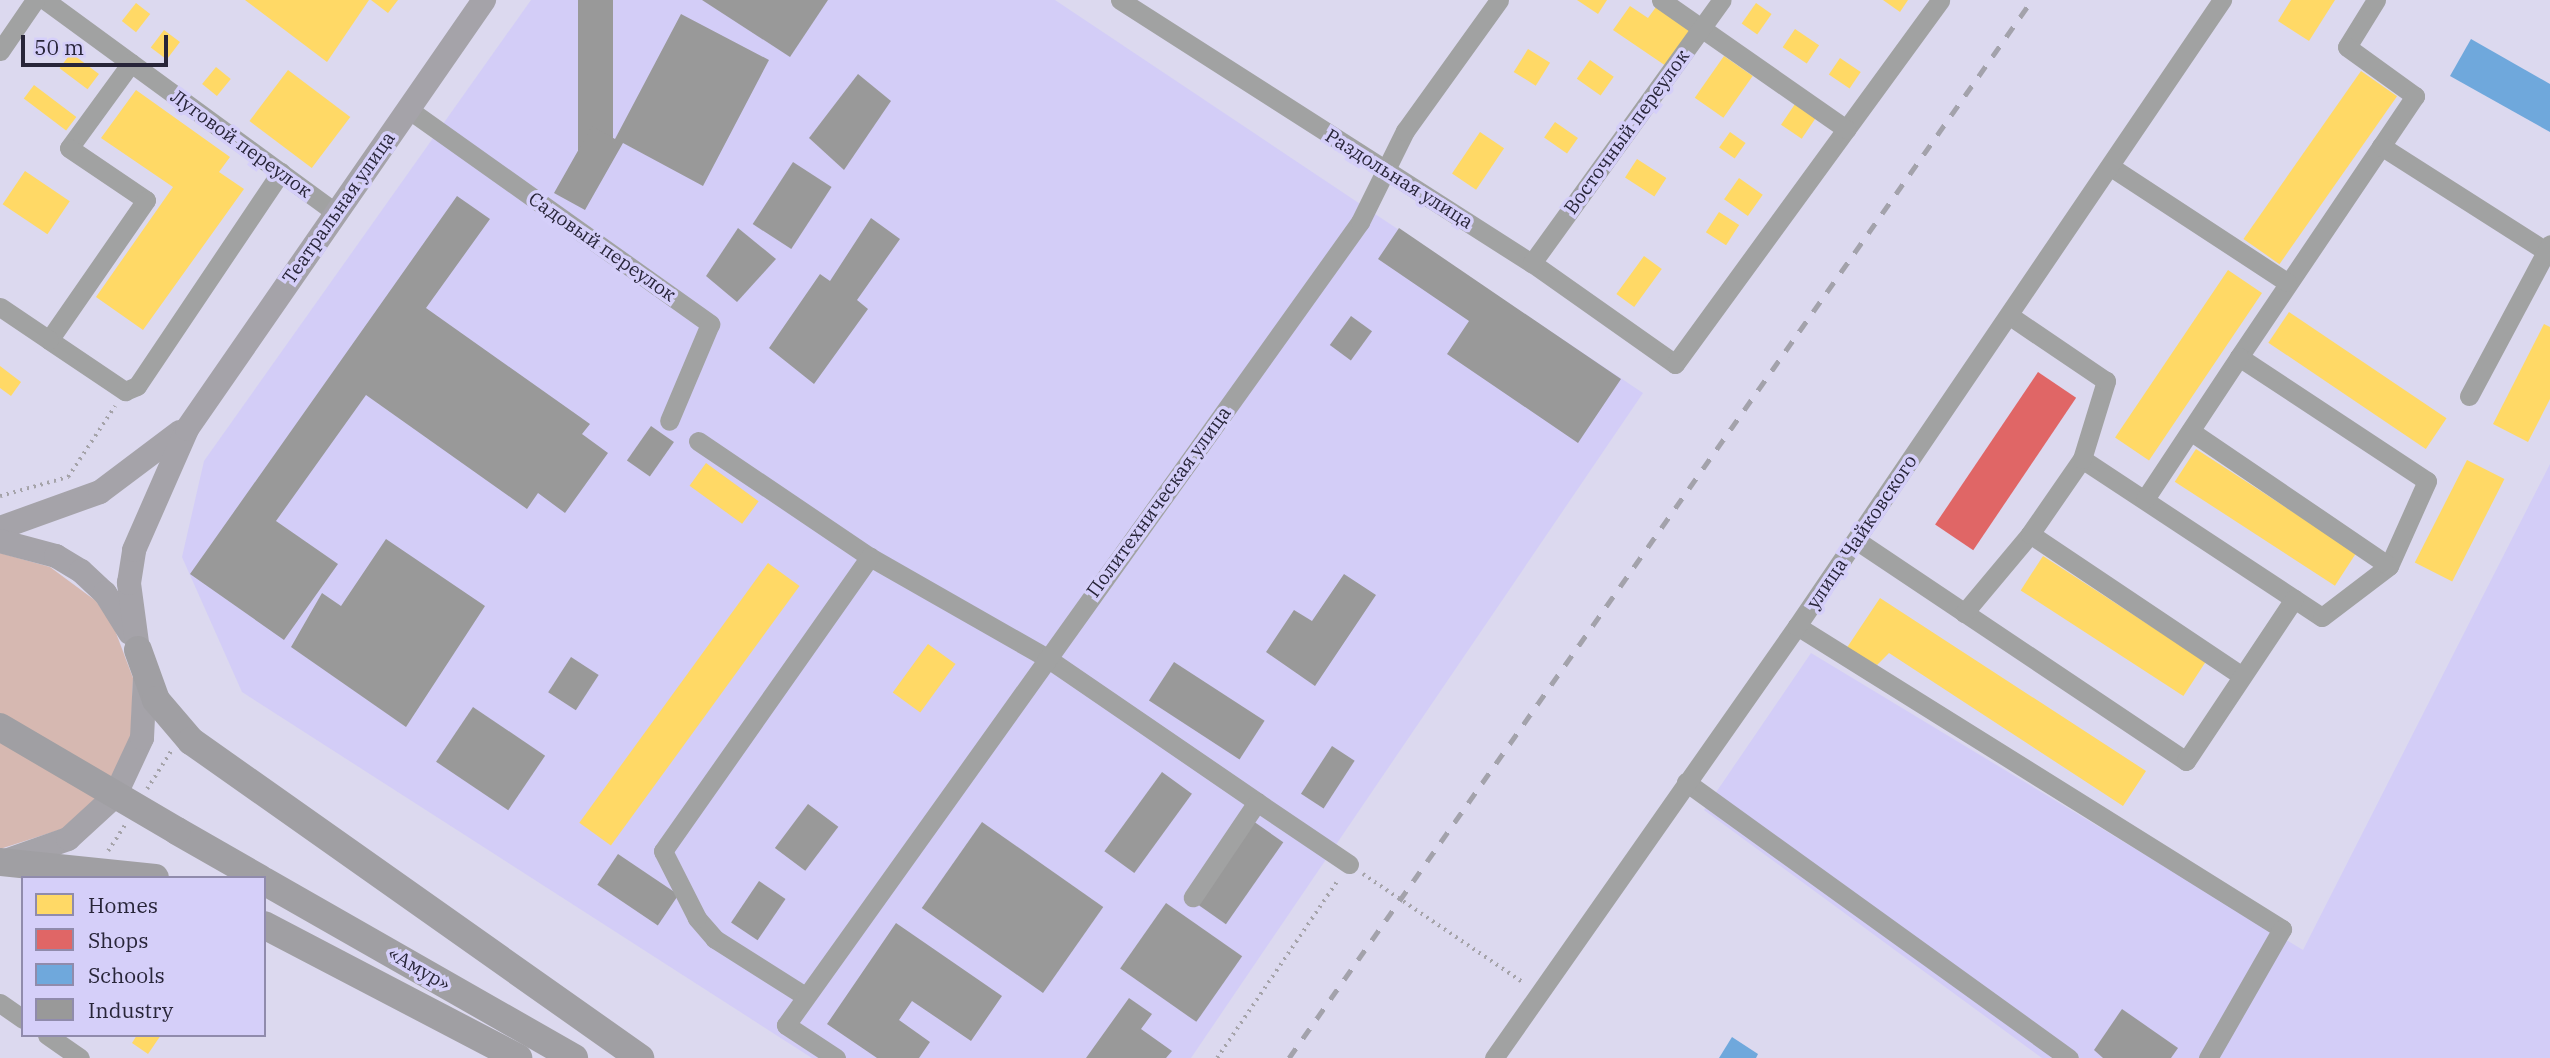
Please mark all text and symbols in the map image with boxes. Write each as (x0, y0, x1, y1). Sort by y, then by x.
scale bar (24, 21, 172, 65)
text: 50 m (34, 33, 84, 61)
street label: Восточный переулок (1560, 45, 1694, 219)
street label: Луговой переулок (166, 85, 316, 203)
street label: Раздольная улица (1321, 124, 1477, 234)
street label: Театральная улица (278, 127, 400, 289)
street label: Садовый переулок (524, 188, 680, 306)
street label: Политехническая улица (1082, 402, 1236, 602)
street label: улица Чайковского (1802, 451, 1922, 613)
legend (21, 876, 266, 1037)
text: Homes (88, 891, 158, 919)
text: Shops (88, 926, 148, 954)
street label: «Амур» (384, 942, 454, 996)
text: Schools (88, 961, 165, 989)
text: Industry (88, 996, 173, 1024)

